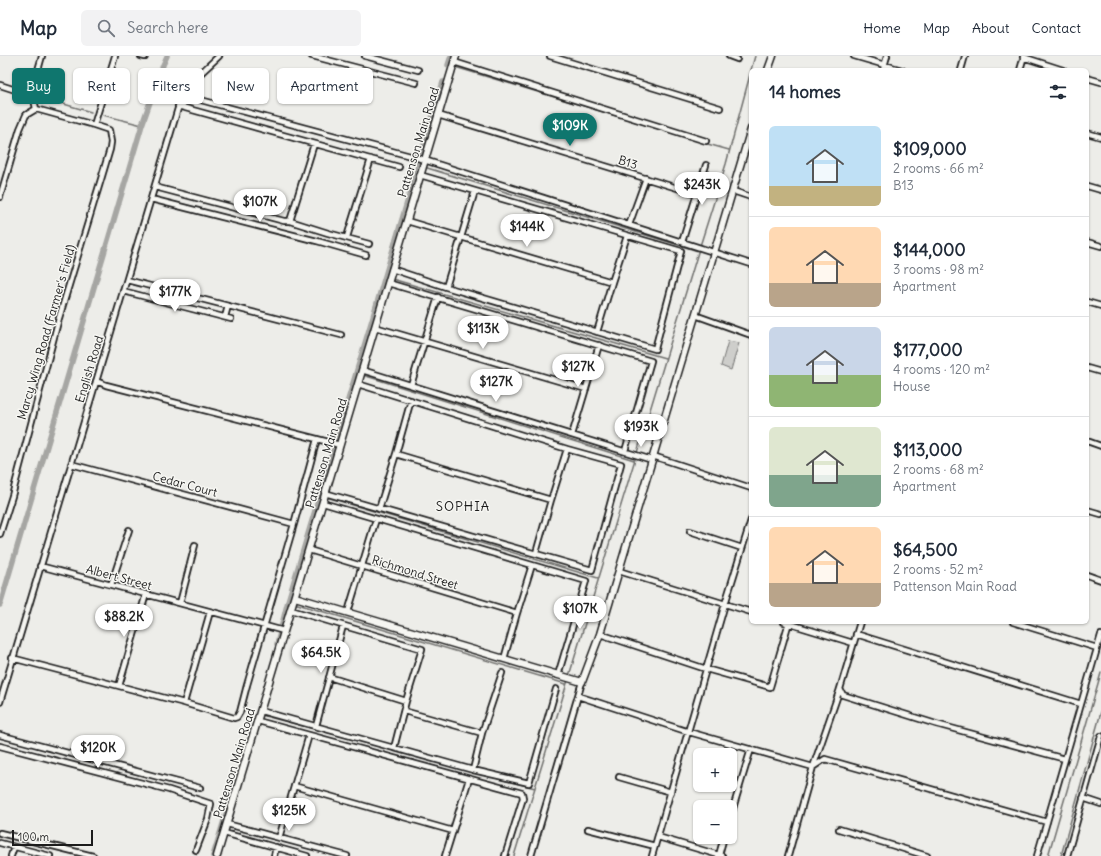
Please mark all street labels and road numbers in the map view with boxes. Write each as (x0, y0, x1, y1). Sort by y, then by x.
street label: Pattenson Main Road (394, 85, 442, 199)
street label: B13 (617, 152, 640, 172)
street label: Marcy Wing Road (Farmer's Field) (14, 242, 78, 421)
street label: English Road (72, 334, 106, 404)
street label: Pattenson Main Road (302, 396, 350, 510)
street label: Cedar Court (151, 468, 219, 500)
street label: Richmond Street (370, 552, 460, 592)
street label: Albert Street (85, 561, 153, 593)
street label: Pattenson Main Road (210, 706, 258, 820)

